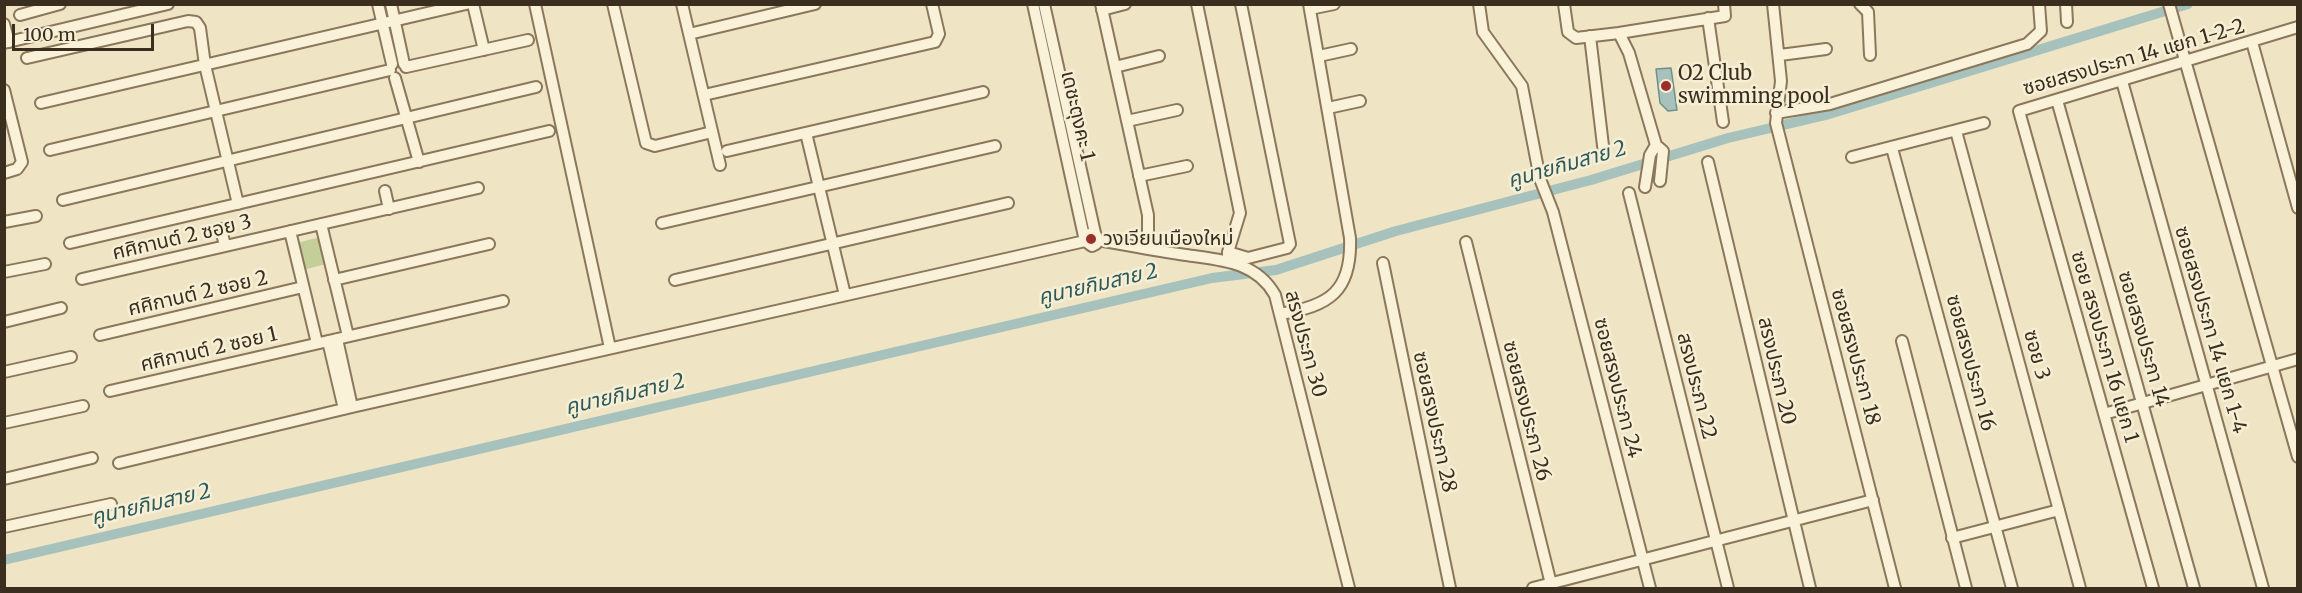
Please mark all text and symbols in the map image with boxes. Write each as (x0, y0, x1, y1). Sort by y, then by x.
scale bar (15, 12, 158, 50)
street label: ซอยสรงประภา 14 แยก 1-2-2 (2020, 15, 2248, 101)
text: 100 m (23, 23, 76, 46)
place label: O2 Club swimming pool (1678, 62, 1830, 109)
street label: เดชะตุงคะ 1 (1055, 68, 1099, 164)
marker: O2 Club swimming pool (1659, 79, 1673, 93)
water label: คูนายกิมสาย 2 (1505, 136, 1629, 194)
street label: ศศิกานต์ 2 ซอย 3 (110, 210, 254, 266)
street label: ซอยสรงประภา 14 แยก 1-4 (2169, 224, 2251, 436)
place label: วงเวียนเมืองใหม่ (1103, 227, 1233, 251)
marker: วงเวียนเมืองใหม่ (1084, 232, 1098, 246)
street label: ซอย สรงประภา 16 แยก 1 (2065, 248, 2143, 446)
water label: คูนายกิมสาย 2 (1036, 259, 1160, 311)
street label: ศศิกานต์ 2 ซอย 2 (126, 266, 270, 322)
street label: ซอยสรงประภา 14 (2112, 268, 2174, 410)
street label: ซอยสรงประภา 18 (1825, 286, 1885, 428)
street label: สรงประภา 30 (1279, 288, 1331, 400)
street label: ซอยสรงประภา 16 (1940, 292, 2000, 434)
street label: ซอยสรงประภา 24 (1588, 315, 1646, 461)
street label: สรงประภา 20 (1752, 315, 1800, 427)
street label: ศศิกานต์ 2 ซอย 1 (138, 323, 280, 377)
street label: ซอย 3 (2018, 327, 2054, 383)
street label: สรงประภา 22 (1671, 330, 1721, 442)
street label: ซอยสรงประภา 26 (1497, 338, 1555, 484)
street label: ซอยสรงประภา 28 (1407, 349, 1461, 495)
water label: คูนายกิมสาย 2 (563, 369, 687, 421)
water label: คูนายกิมสาย 2 (89, 479, 213, 531)

